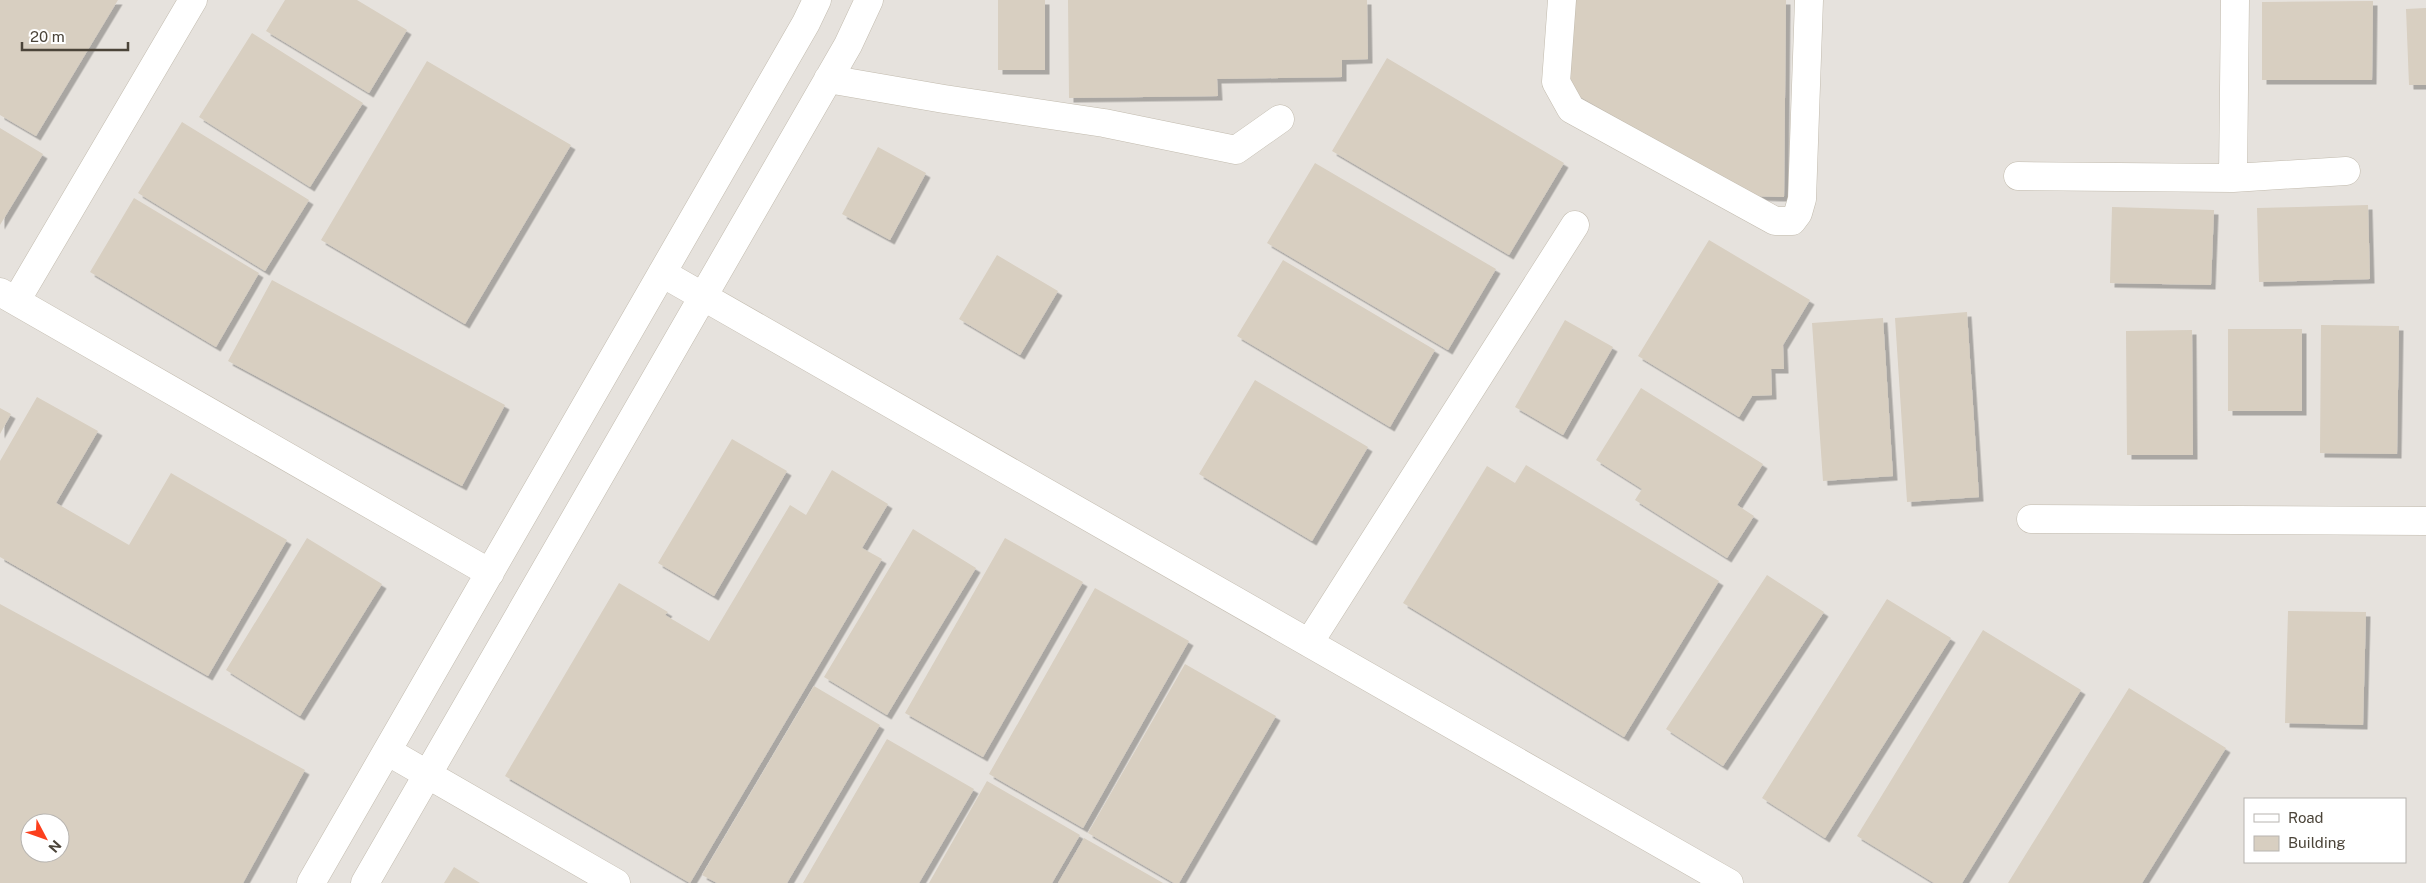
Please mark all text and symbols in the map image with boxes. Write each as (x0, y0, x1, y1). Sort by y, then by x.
scale bar (22, 20, 129, 52)
text: 20 m (30, 28, 65, 45)
legend (2244, 798, 2406, 863)
text: Road (2288, 809, 2324, 826)
north arrow (20, 813, 70, 863)
text: Building (2288, 834, 2346, 851)
text: N (45, 837, 64, 856)

